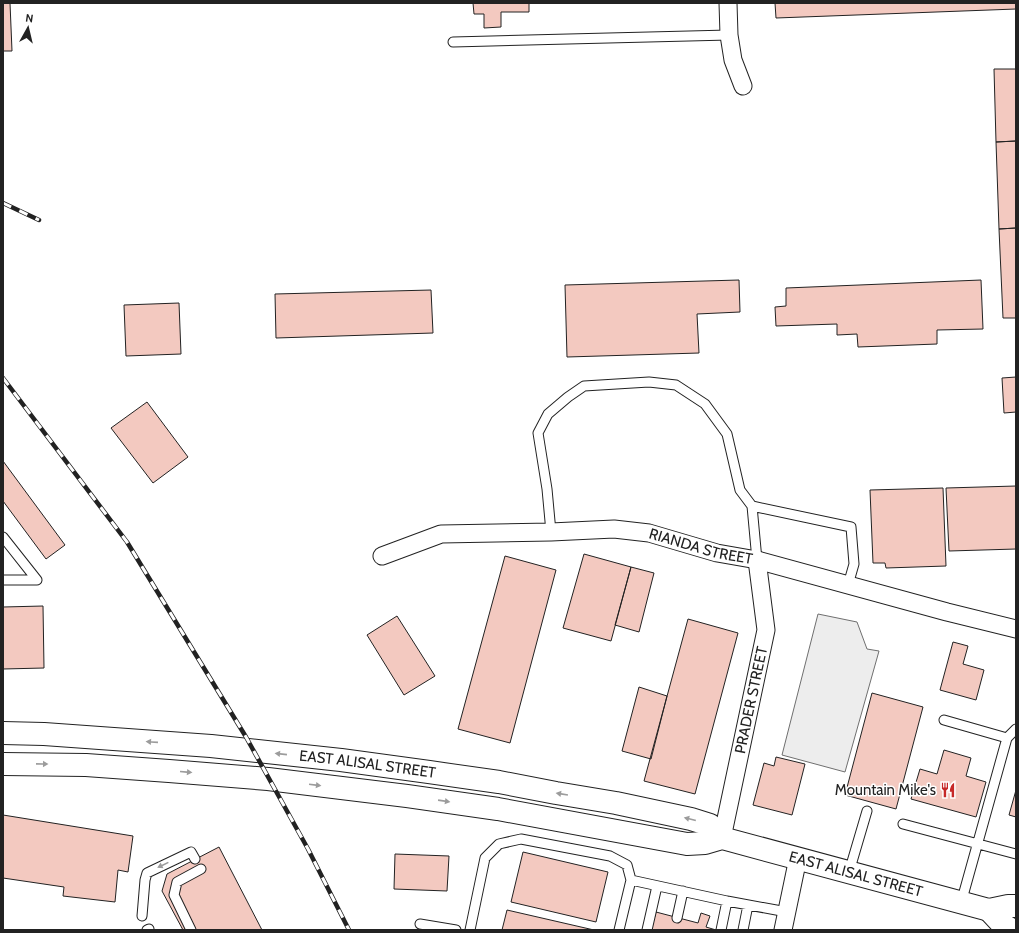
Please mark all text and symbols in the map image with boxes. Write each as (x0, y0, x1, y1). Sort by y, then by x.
north arrow (8, 8, 48, 48)
text: N (25, 11, 34, 26)
street label: RIANDA STREET (647, 524, 754, 568)
street label: PRADER STREET (731, 645, 771, 755)
one-way arrow (146, 738, 158, 745)
street label: EAST ALISAL STREET (298, 747, 437, 782)
one-way arrow (275, 750, 287, 757)
one-way arrow (36, 761, 48, 768)
one-way arrow (180, 769, 192, 775)
place label: Mountain Mike's (835, 781, 936, 799)
restaurant icon: Mountain Mike's (939, 781, 957, 799)
one-way arrow (309, 782, 321, 788)
one-way arrow (556, 791, 568, 797)
one-way arrow (438, 798, 450, 804)
one-way arrow (683, 815, 696, 821)
street label: EAST ALISAL STREET (787, 847, 925, 901)
one-way arrow (158, 862, 169, 868)

